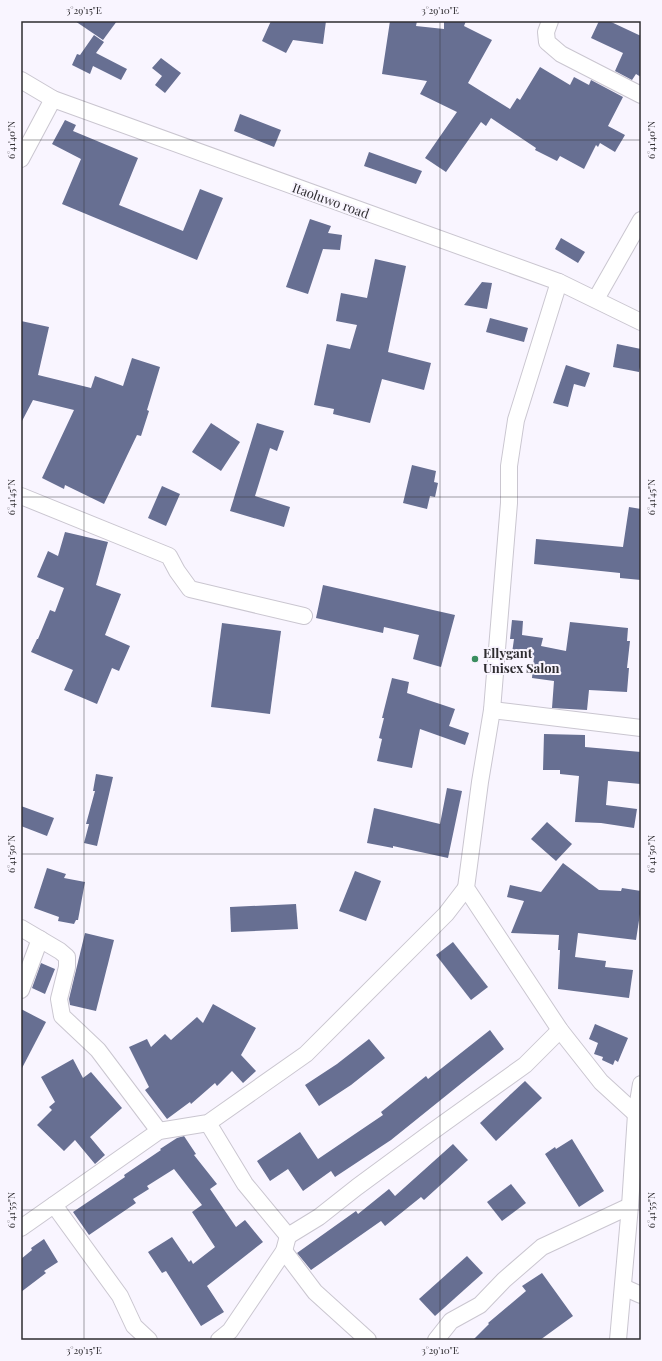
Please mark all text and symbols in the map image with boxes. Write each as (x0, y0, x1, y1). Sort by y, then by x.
text: 3°29'15"E (66, 3, 102, 17)
text: 3°29'10"E (421, 3, 459, 17)
text: 6°41'40"N (4, 121, 18, 159)
text: 6°41'40"N (644, 121, 658, 159)
street label: Itaoluwo road (290, 178, 372, 222)
text: 6°41'45"N (4, 479, 18, 515)
text: 6°41'45"N (644, 479, 658, 515)
place label: Ellygant Unisex Salon (483, 644, 560, 676)
marker: Ellygant Unisex Salon (470, 654, 480, 664)
text: 6°41'50"N (4, 835, 18, 873)
text: 6°41'50"N (644, 835, 658, 873)
text: 6°41'55"N (4, 1192, 18, 1228)
text: 6°41'55"N (644, 1192, 658, 1228)
text: 3°29'15"E (66, 1343, 102, 1357)
text: 3°29'10"E (421, 1343, 459, 1357)

